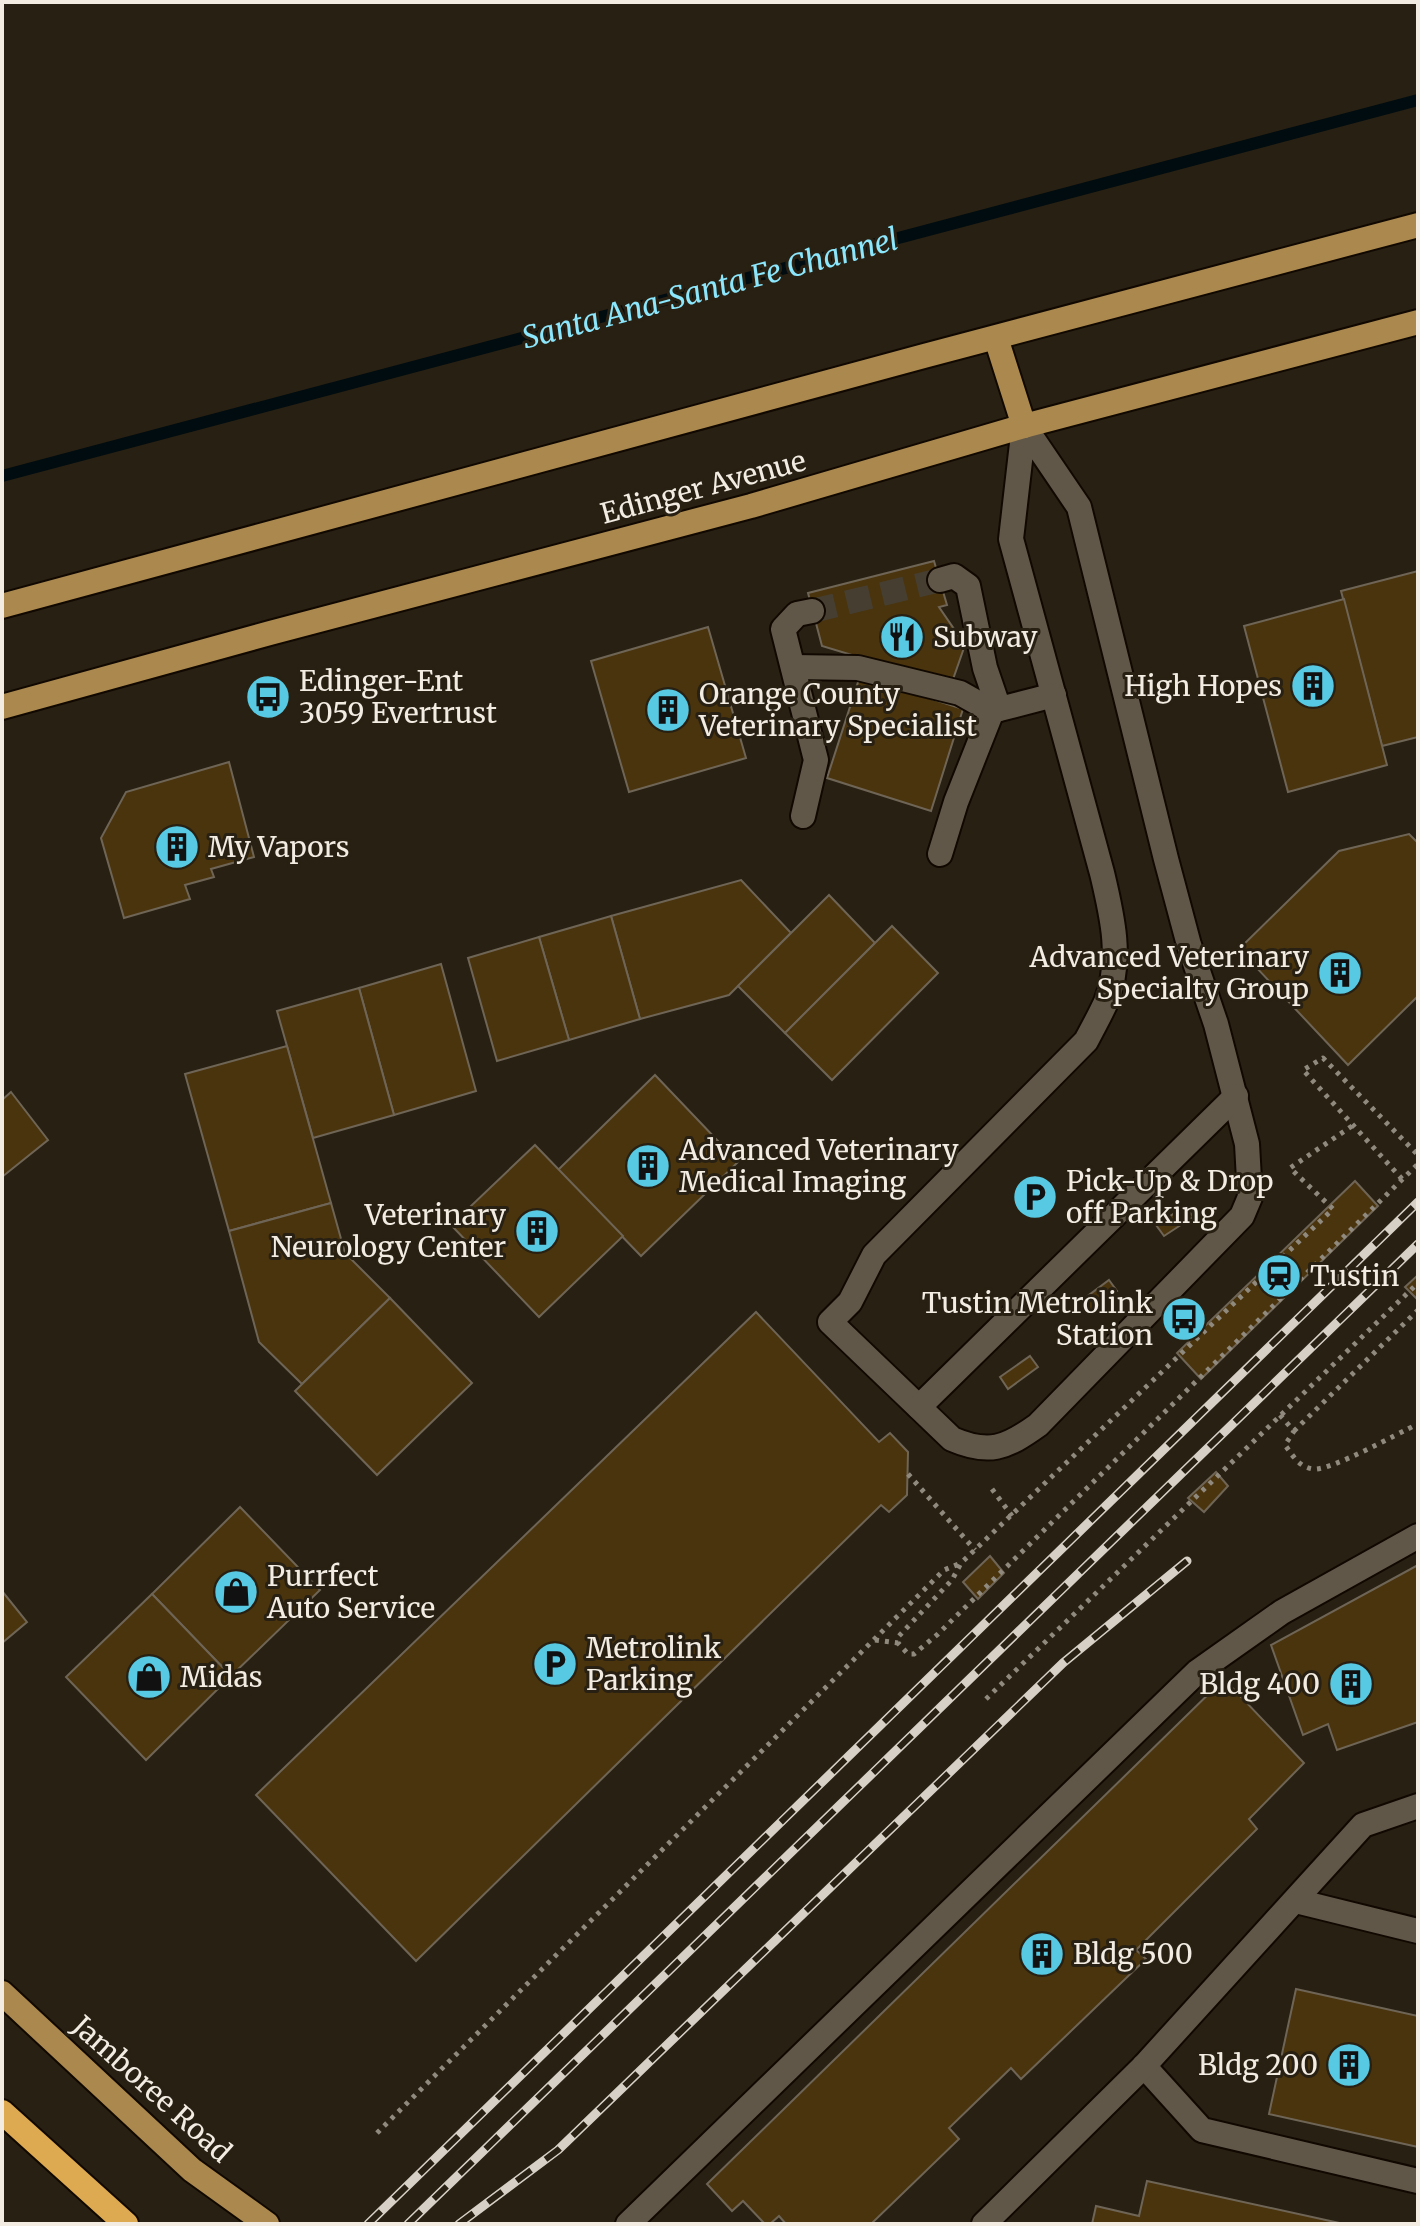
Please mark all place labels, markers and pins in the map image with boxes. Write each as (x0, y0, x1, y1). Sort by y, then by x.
restaurant icon: Subway (878, 613, 926, 661)
place label: Subway (933, 619, 1038, 655)
building icon: High Hopes (1289, 662, 1337, 710)
place label: Edinger-Ent 3059 Evertrust (299, 663, 497, 731)
place label: High Hopes (1124, 668, 1282, 704)
bus stop icon: Edinger-Ent 3059 Evertrust (244, 673, 292, 721)
place label: Orange County Veterinary Specialist (698, 676, 977, 744)
building icon: Orange County Veterinary Specialist (644, 686, 692, 734)
building icon: My Vapors (153, 823, 201, 871)
place label: My Vapors (208, 829, 350, 865)
place label: Advanced Veterinary Specialty Group (1029, 939, 1310, 1007)
building icon: Advanced Veterinary Specialty Group (1316, 949, 1364, 997)
place label: Advanced Veterinary Medical Imaging (678, 1132, 959, 1200)
building icon: Advanced Veterinary Medical Imaging (624, 1142, 672, 1190)
place label: Pick-Up & Drop off Parking (1066, 1163, 1273, 1231)
parking icon: Pick-Up & Drop off Parking (1011, 1173, 1059, 1221)
place label: Veterinary Neurology Center (271, 1197, 507, 1265)
building icon: Veterinary Neurology Center (513, 1207, 561, 1255)
station icon: Tustin (1255, 1252, 1303, 1300)
place label: Tustin (1310, 1258, 1399, 1294)
place label: Tustin Metrolink Station (922, 1285, 1153, 1353)
bus stop icon: Tustin Metrolink Station (1160, 1295, 1208, 1343)
place label: Purrfect Auto Service (266, 1558, 435, 1626)
shop icon: Purrfect Auto Service (212, 1568, 260, 1616)
place label: Metrolink Parking (586, 1630, 721, 1698)
parking icon: Metrolink Parking (531, 1640, 579, 1688)
shop icon: Midas (125, 1653, 173, 1701)
place label: Midas (180, 1659, 263, 1695)
building icon: Bldg 400 (1327, 1660, 1375, 1708)
place label: Bldg 400 (1199, 1666, 1320, 1702)
building icon: Bldg 500 (1018, 1930, 1066, 1978)
place label: Bldg 500 (1073, 1936, 1193, 1972)
building icon: Bldg 200 (1325, 2041, 1373, 2089)
place label: Bldg 200 (1198, 2047, 1318, 2083)

